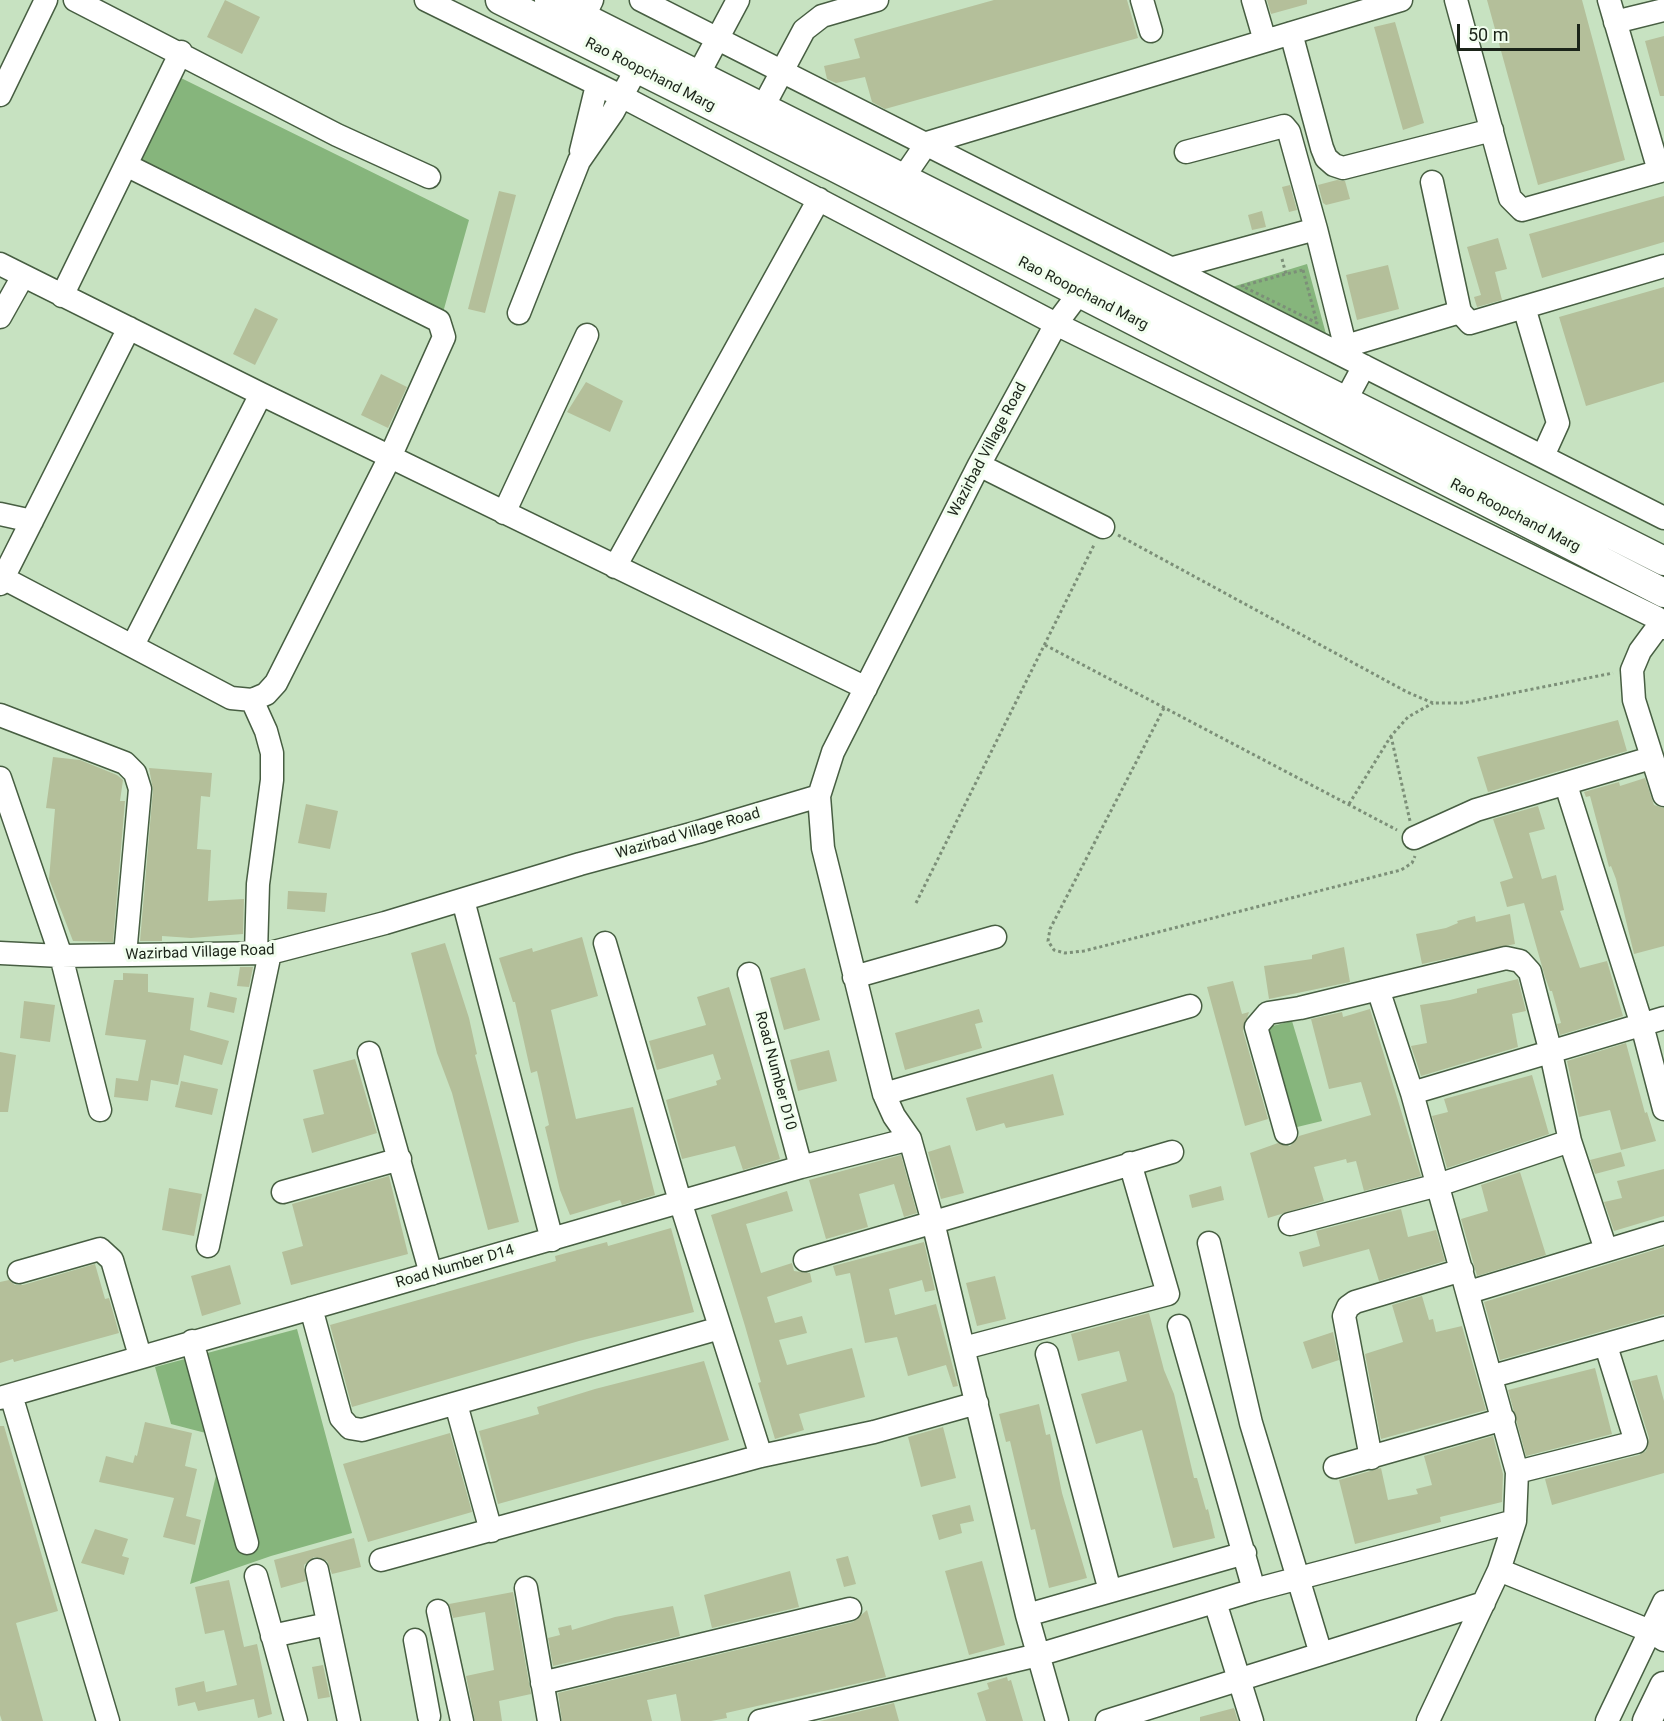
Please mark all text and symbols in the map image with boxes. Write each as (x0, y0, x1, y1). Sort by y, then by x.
scale bar (1460, 12, 1583, 50)
text: 50 m (1468, 24, 1508, 45)
street label: Rao Roopchand Marg (582, 34, 718, 116)
street label: Rao Roopchand Marg (1015, 253, 1151, 335)
street label: Wazirbad Village Road (945, 380, 1031, 520)
street label: Rao Roopchand Marg (1447, 475, 1583, 557)
street label: Wazirbad Village Road (614, 805, 762, 863)
street label: Wazirbad Village Road (125, 941, 275, 965)
street label: Road Number D10 (750, 1010, 800, 1132)
street label: Road Number D14 (394, 1242, 516, 1292)

